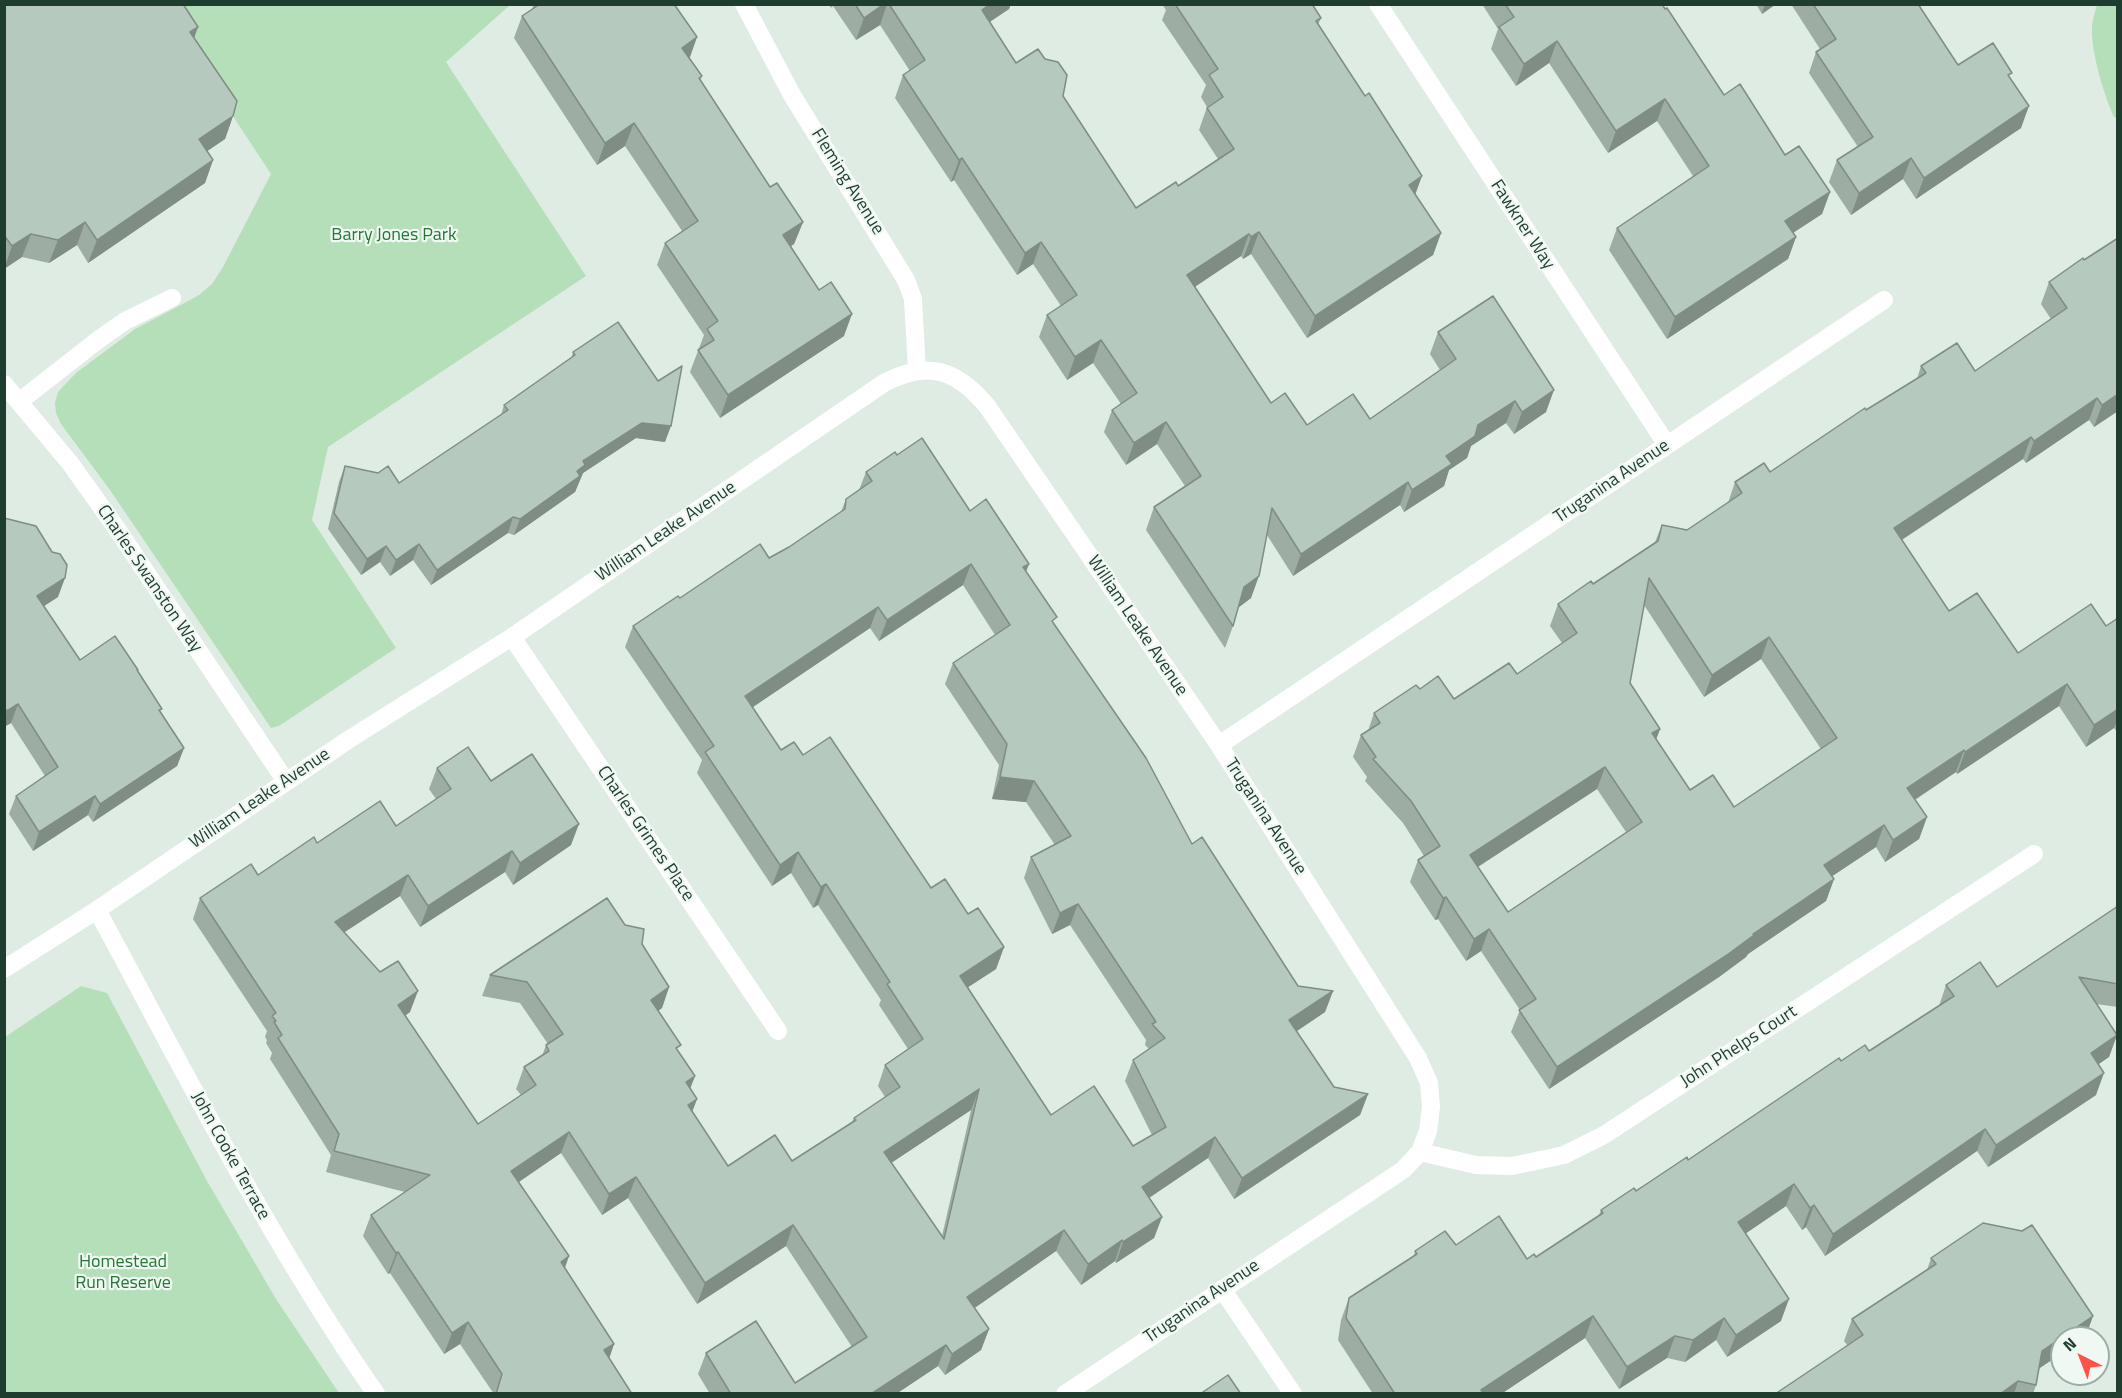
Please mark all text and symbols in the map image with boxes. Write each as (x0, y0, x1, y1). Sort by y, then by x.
street label: Fleming Avenue (806, 125, 888, 239)
street label: Fawkner Way (1485, 176, 1559, 274)
park label: Barry Jones Park (331, 225, 457, 247)
street label: Truganina Avenue (1550, 435, 1674, 529)
street label: William Leake Avenue (592, 477, 740, 587)
street label: Charles Swanston Way (92, 501, 206, 657)
street label: William Leake Avenue (1082, 552, 1192, 700)
street label: William Leake Avenue (186, 744, 334, 854)
street label: Truganina Avenue (1219, 755, 1311, 879)
street label: Charles Grimes Place (592, 762, 698, 906)
street label: John Phelps Court (1677, 1001, 1801, 1093)
street label: John Cooke Terrace (186, 1088, 274, 1224)
park label: Homestead Run Reserve (75, 1252, 171, 1294)
street label: Truganina Avenue (1140, 1255, 1264, 1349)
north arrow (2050, 1326, 2110, 1386)
text: N (2057, 1331, 2081, 1357)

